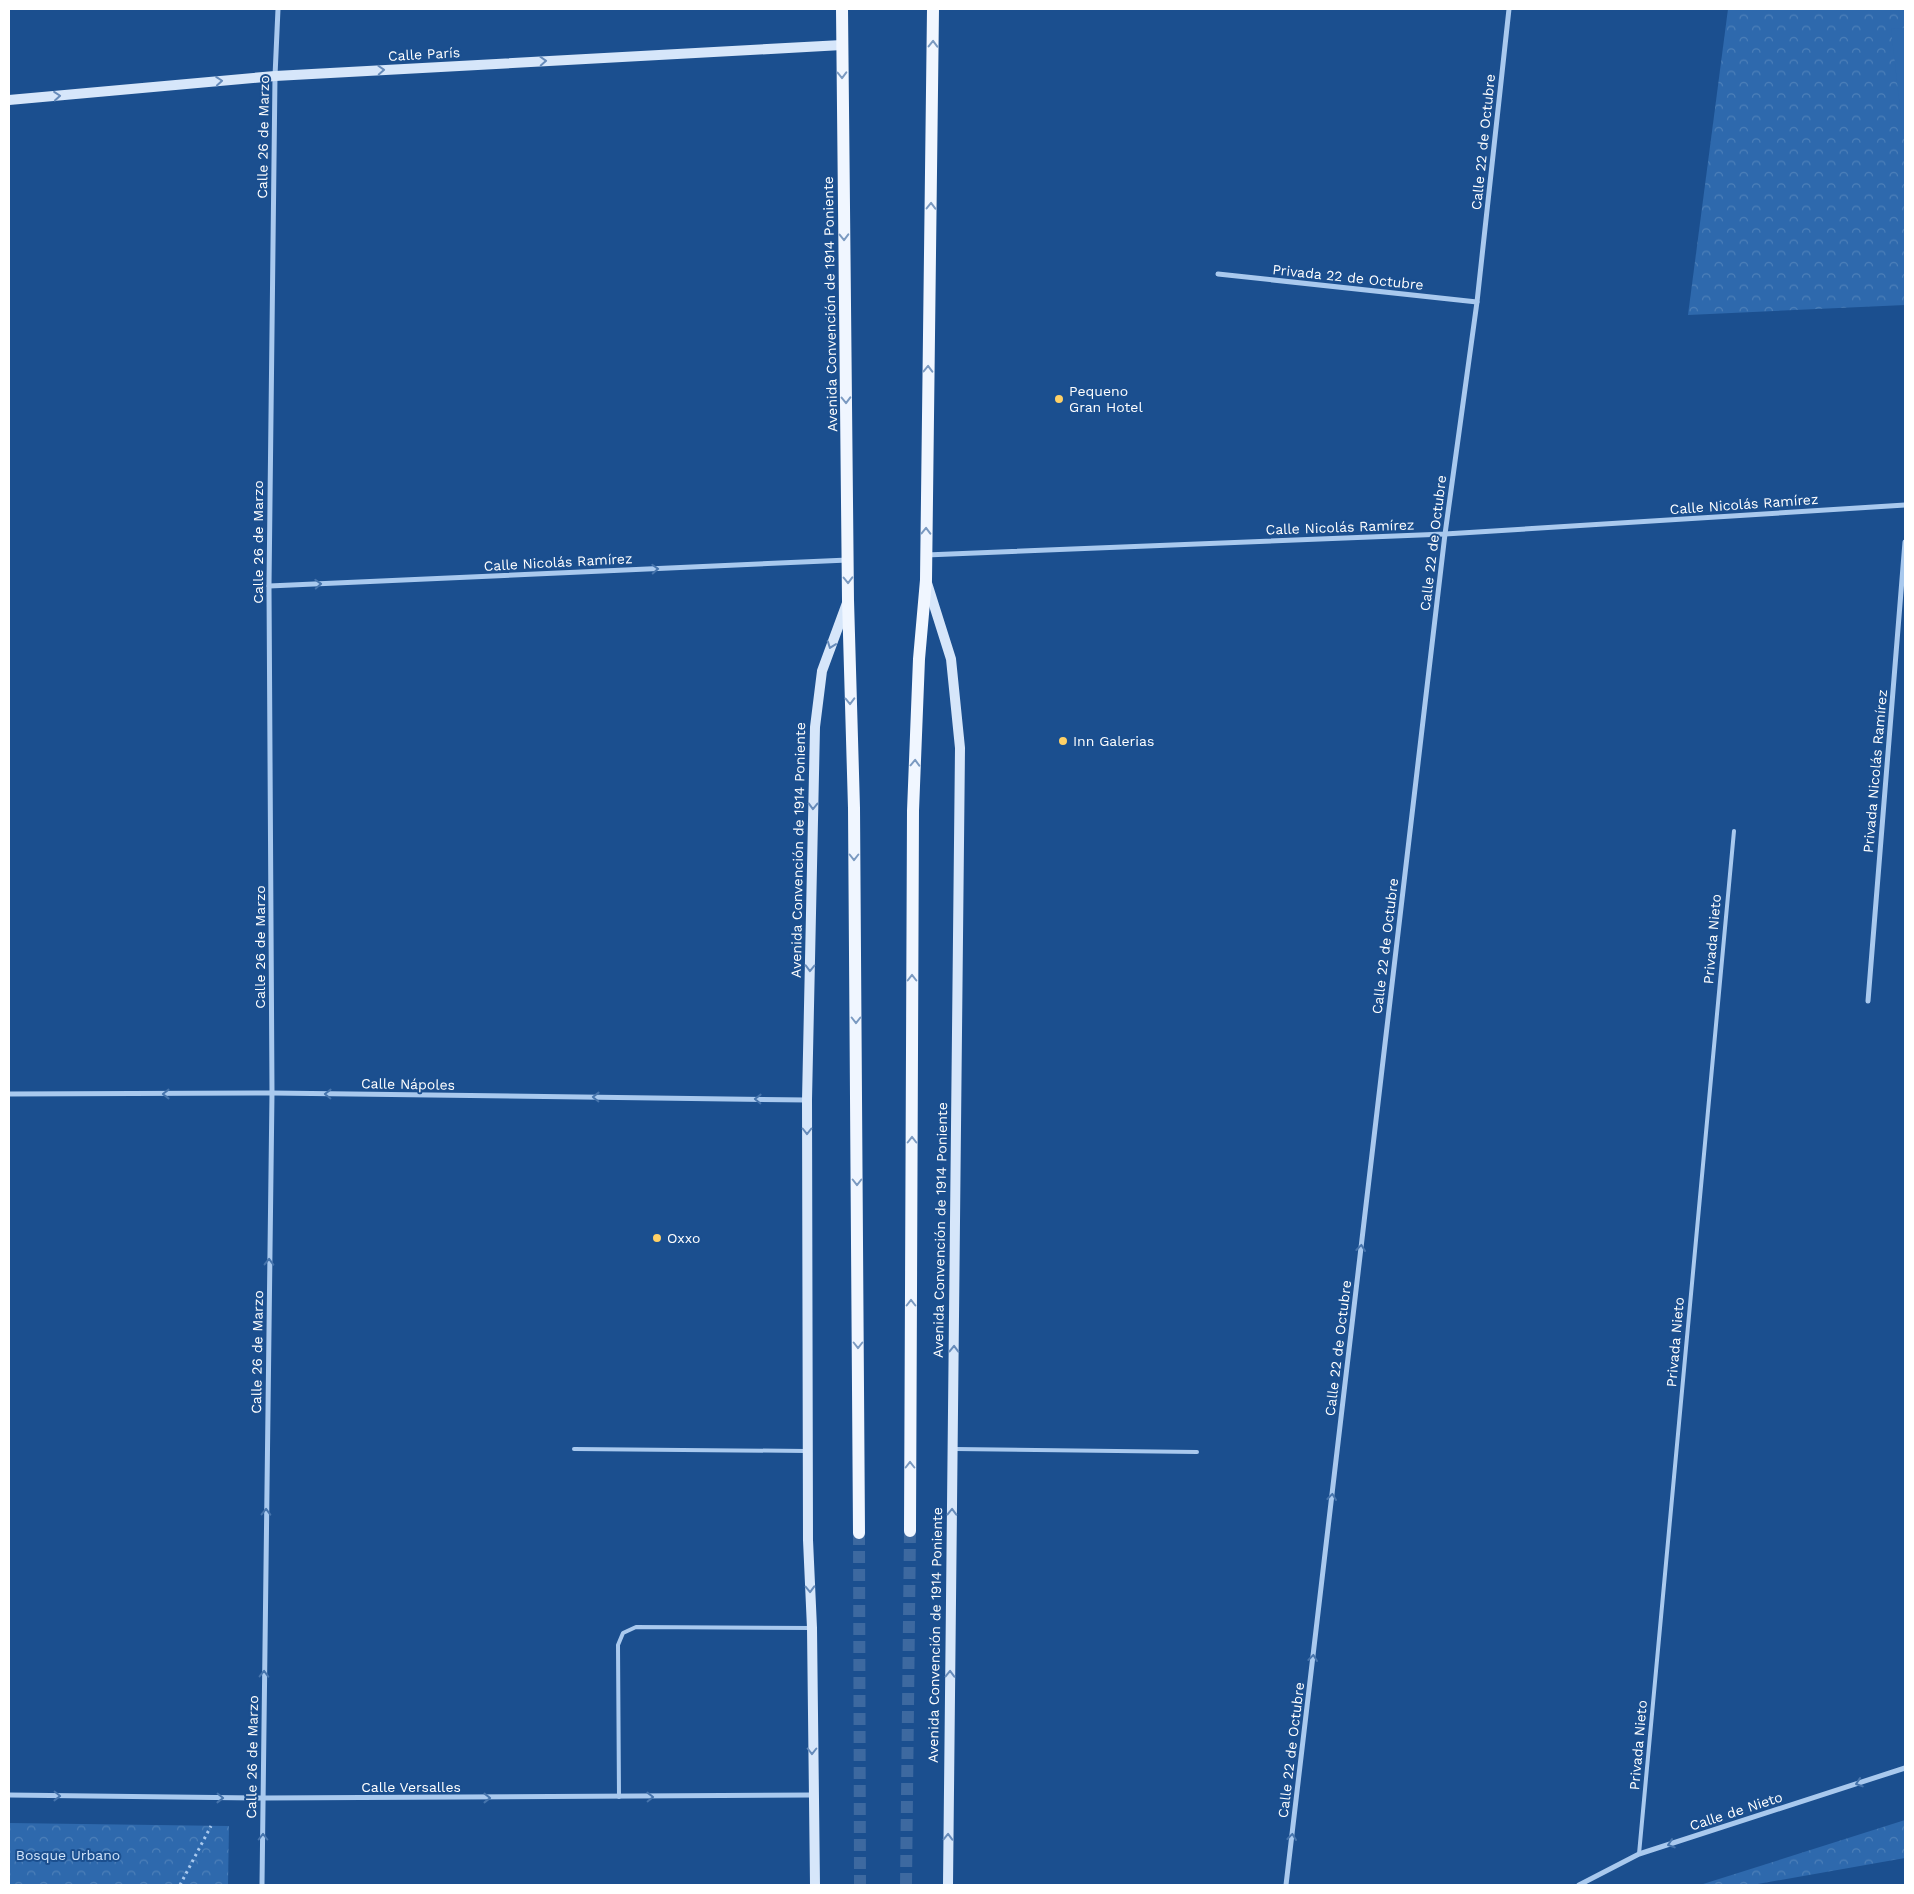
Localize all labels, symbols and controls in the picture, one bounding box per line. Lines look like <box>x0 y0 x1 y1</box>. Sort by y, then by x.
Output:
one-way arrow <box>928 39 938 47</box>
street label: Calle París <box>388 44 460 64</box>
one-way arrow <box>540 56 548 67</box>
one-way arrow <box>378 65 385 75</box>
one-way arrow <box>837 72 847 79</box>
street label: Calle 22 de Octubre <box>1468 73 1498 211</box>
street label: Calle 26 de Marzo <box>254 75 272 199</box>
one-way arrow <box>215 76 223 87</box>
one-way arrow <box>54 90 62 101</box>
street label: Avenida Convención de 1914 Poniente <box>820 176 840 432</box>
one-way arrow <box>926 202 936 210</box>
one-way arrow <box>839 234 849 242</box>
street label: Privada 22 de Octubre <box>1272 261 1424 293</box>
one-way arrow <box>923 364 933 372</box>
place label: Pequeno Gran Hotel <box>1069 383 1143 415</box>
marker: Pequeno Gran Hotel <box>1053 393 1065 405</box>
one-way arrow <box>841 396 851 404</box>
street label: Calle 22 de Octubre <box>1417 474 1449 612</box>
street label: Calle 26 de Marzo <box>250 480 266 604</box>
street label: Calle Nicolás Ramírez <box>1669 491 1819 517</box>
street label: Calle Nicolás Ramírez <box>1265 516 1415 538</box>
one-way arrow <box>921 527 931 534</box>
street label: Calle Nicolás Ramírez <box>483 550 633 574</box>
one-way arrow <box>652 564 659 574</box>
one-way arrow <box>843 576 853 584</box>
one-way arrow <box>314 578 322 589</box>
one-way arrow <box>827 640 837 649</box>
street label: Privada Nicolás Ramírez <box>1860 689 1890 853</box>
one-way arrow <box>845 698 855 705</box>
street label: Avenida Convención de 1914 Poniente <box>788 722 808 978</box>
place label: Inn Galerias <box>1073 733 1154 749</box>
marker: Inn Galerias <box>1057 735 1069 747</box>
one-way arrow <box>909 758 920 766</box>
one-way arrow <box>808 802 818 810</box>
one-way arrow <box>849 854 859 861</box>
street label: Calle 22 de Octubre <box>1369 877 1401 1015</box>
street label: Calle 26 de Marzo <box>252 885 268 1009</box>
street label: Privada Nieto <box>1700 893 1724 985</box>
one-way arrow <box>805 964 815 972</box>
one-way arrow <box>907 973 917 981</box>
one-way arrow <box>850 1016 861 1024</box>
street label: Calle Nápoles <box>361 1075 455 1093</box>
one-way arrow <box>162 1089 170 1099</box>
one-way arrow <box>324 1089 332 1099</box>
one-way arrow <box>592 1092 600 1102</box>
one-way arrow <box>754 1094 762 1104</box>
street label: Avenida Convención de 1914 Poniente <box>930 1102 950 1358</box>
one-way arrow <box>802 1127 812 1135</box>
one-way arrow <box>907 1136 917 1144</box>
one-way arrow <box>852 1178 862 1186</box>
place label: Oxxo <box>667 1230 700 1246</box>
marker: Oxxo <box>651 1232 663 1244</box>
one-way arrow <box>1355 1244 1366 1252</box>
one-way arrow <box>264 1257 275 1265</box>
street label: Calle 22 de Octubre <box>1322 1279 1354 1417</box>
street label: Calle 26 de Marzo <box>248 1290 266 1414</box>
street label: Privada Nieto <box>1663 1296 1687 1388</box>
one-way arrow <box>906 1298 916 1306</box>
one-way arrow <box>853 1341 863 1349</box>
one-way arrow <box>949 1345 959 1352</box>
one-way arrow <box>905 1461 915 1468</box>
one-way arrow <box>1326 1492 1337 1500</box>
one-way arrow <box>261 1507 271 1515</box>
street label: Avenida Convención de 1914 Poniente <box>925 1507 945 1763</box>
one-way arrow <box>947 1507 957 1515</box>
one-way arrow <box>805 1585 815 1593</box>
one-way arrow <box>1307 1654 1318 1662</box>
one-way arrow <box>259 1670 269 1678</box>
one-way arrow <box>945 1670 955 1678</box>
street label: Calle 22 de Octubre <box>1275 1681 1307 1819</box>
street label: Calle 26 de Marzo <box>243 1695 261 1819</box>
street label: Privada Nieto <box>1626 1699 1650 1791</box>
one-way arrow <box>807 1748 817 1755</box>
one-way arrow <box>1855 1777 1864 1787</box>
street label: Calle Versalles <box>361 1779 461 1795</box>
street label: Calle de Nieto <box>1688 1788 1784 1834</box>
one-way arrow <box>54 1790 62 1801</box>
one-way arrow <box>646 1792 654 1802</box>
one-way arrow <box>216 1793 224 1803</box>
one-way arrow <box>484 1793 492 1803</box>
one-way arrow <box>258 1832 268 1840</box>
one-way arrow <box>943 1832 953 1840</box>
one-way arrow <box>1286 1833 1297 1841</box>
one-way arrow <box>1667 1838 1676 1848</box>
park label: Bosque Urbano <box>16 1847 120 1863</box>

